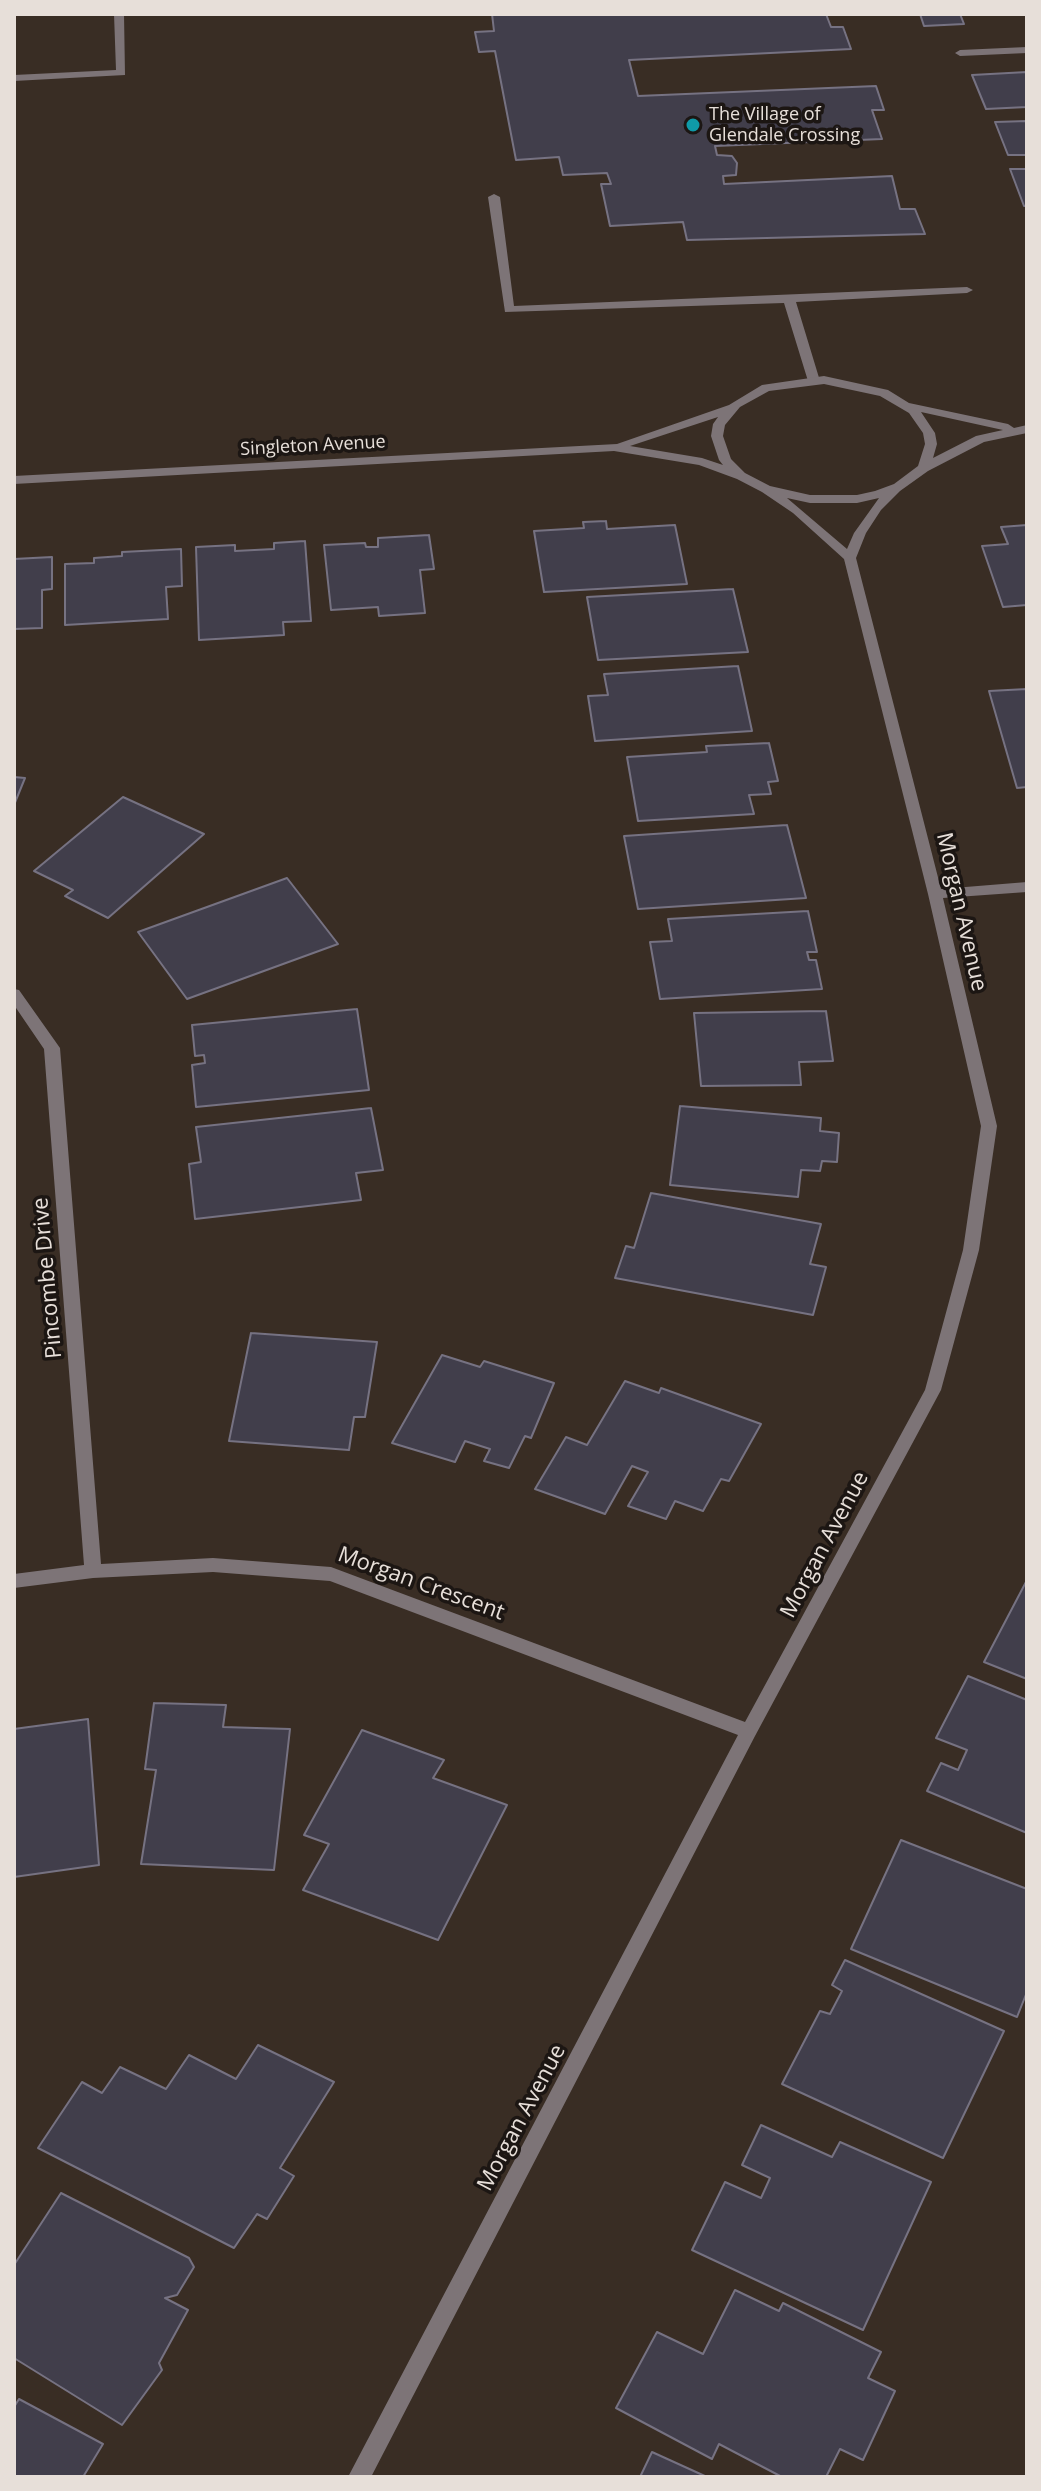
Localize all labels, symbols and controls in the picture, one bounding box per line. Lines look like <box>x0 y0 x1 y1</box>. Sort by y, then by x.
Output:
place label: The Village of Glendale Crossing <box>709 104 860 146</box>
marker: The Village of Glendale Crossing <box>684 116 702 134</box>
street label: Singleton Avenue <box>240 431 386 461</box>
street label: Morgan Avenue <box>930 830 992 994</box>
street label: Pincombe Drive <box>28 1196 68 1360</box>
street label: Morgan Avenue <box>775 1467 875 1623</box>
street label: Morgan Crescent <box>334 1542 508 1626</box>
street label: Morgan Avenue <box>472 2040 572 2196</box>

